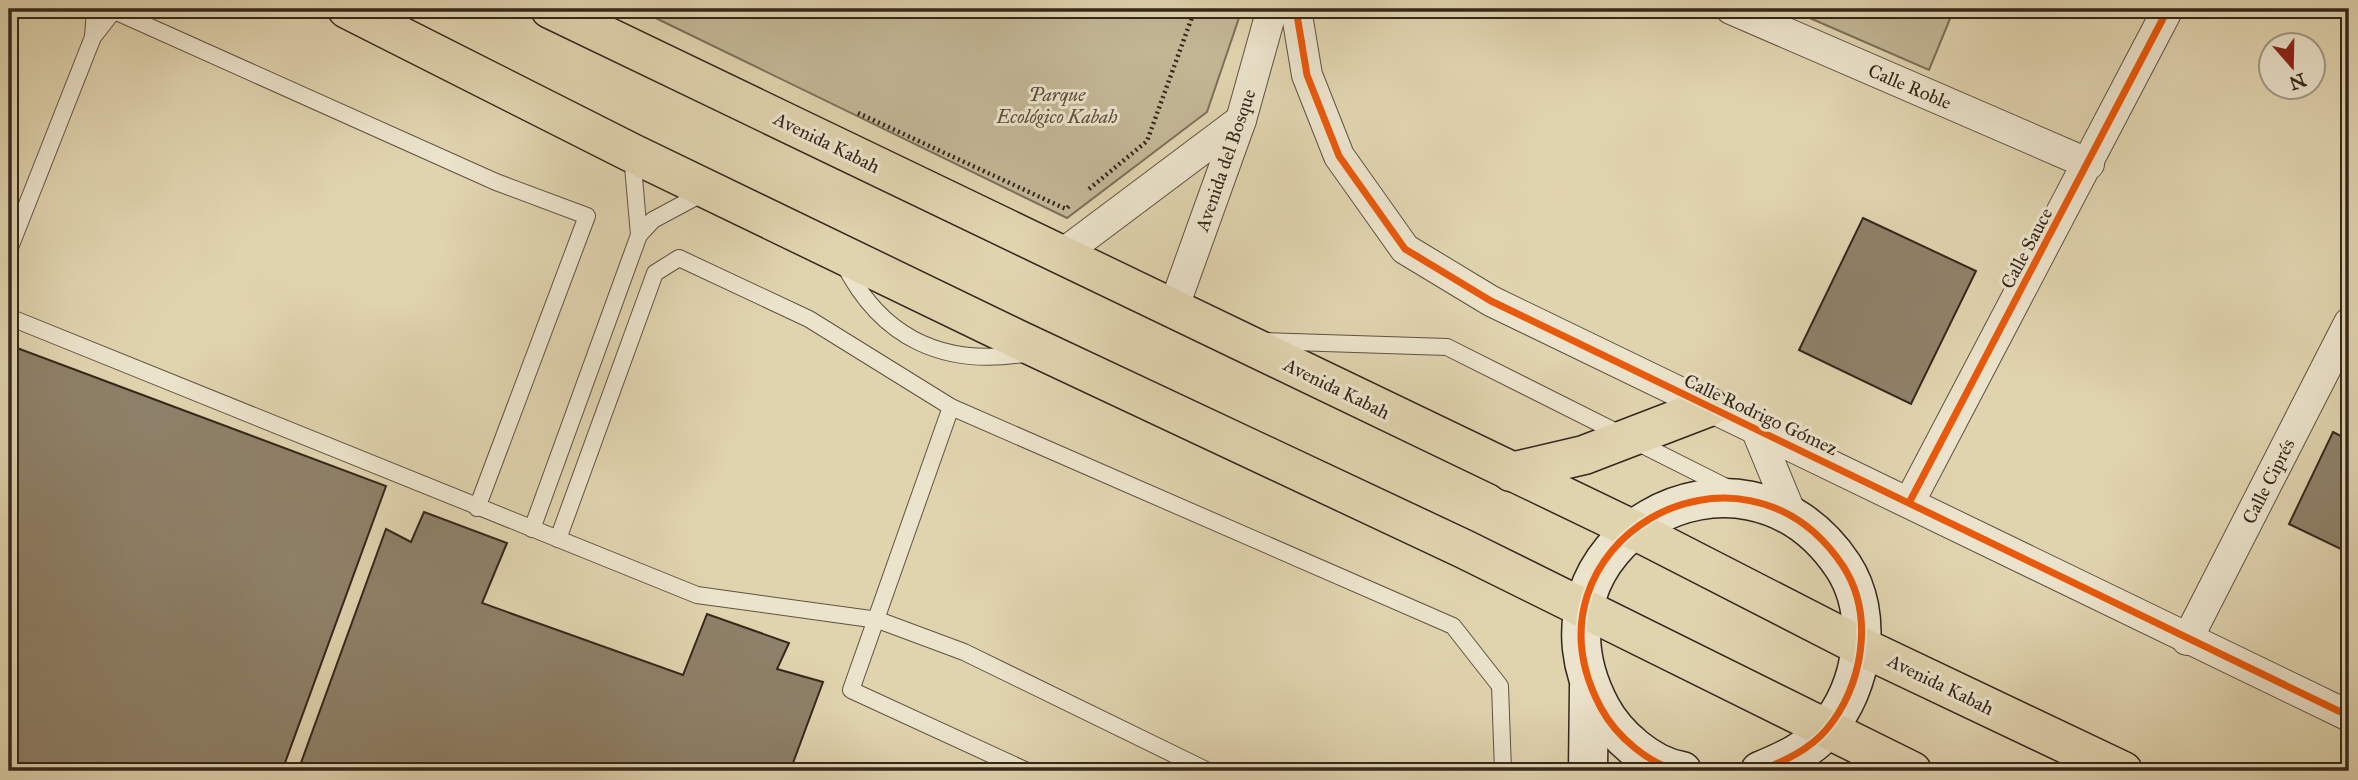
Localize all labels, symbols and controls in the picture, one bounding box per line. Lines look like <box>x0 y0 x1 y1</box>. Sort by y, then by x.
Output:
north arrow <box>2256 32 2326 102</box>
street label: Calle Roble <box>1865 59 1955 114</box>
text: N <box>2286 68 2309 95</box>
park label: Parque Ecológico Kabah <box>996 83 1117 128</box>
street label: Avenida del Bosque <box>1190 86 1262 236</box>
street label: Avenida Kabah <box>769 106 884 178</box>
street label: Calle Sauce <box>1996 204 2057 293</box>
street label: Avenida Kabah <box>1279 352 1394 424</box>
street label: Calle Rodrigo Gómez <box>1680 369 1841 461</box>
street label: Calle Ciprés <box>2237 435 2300 528</box>
street label: Avenida Kabah <box>1883 648 1998 720</box>

